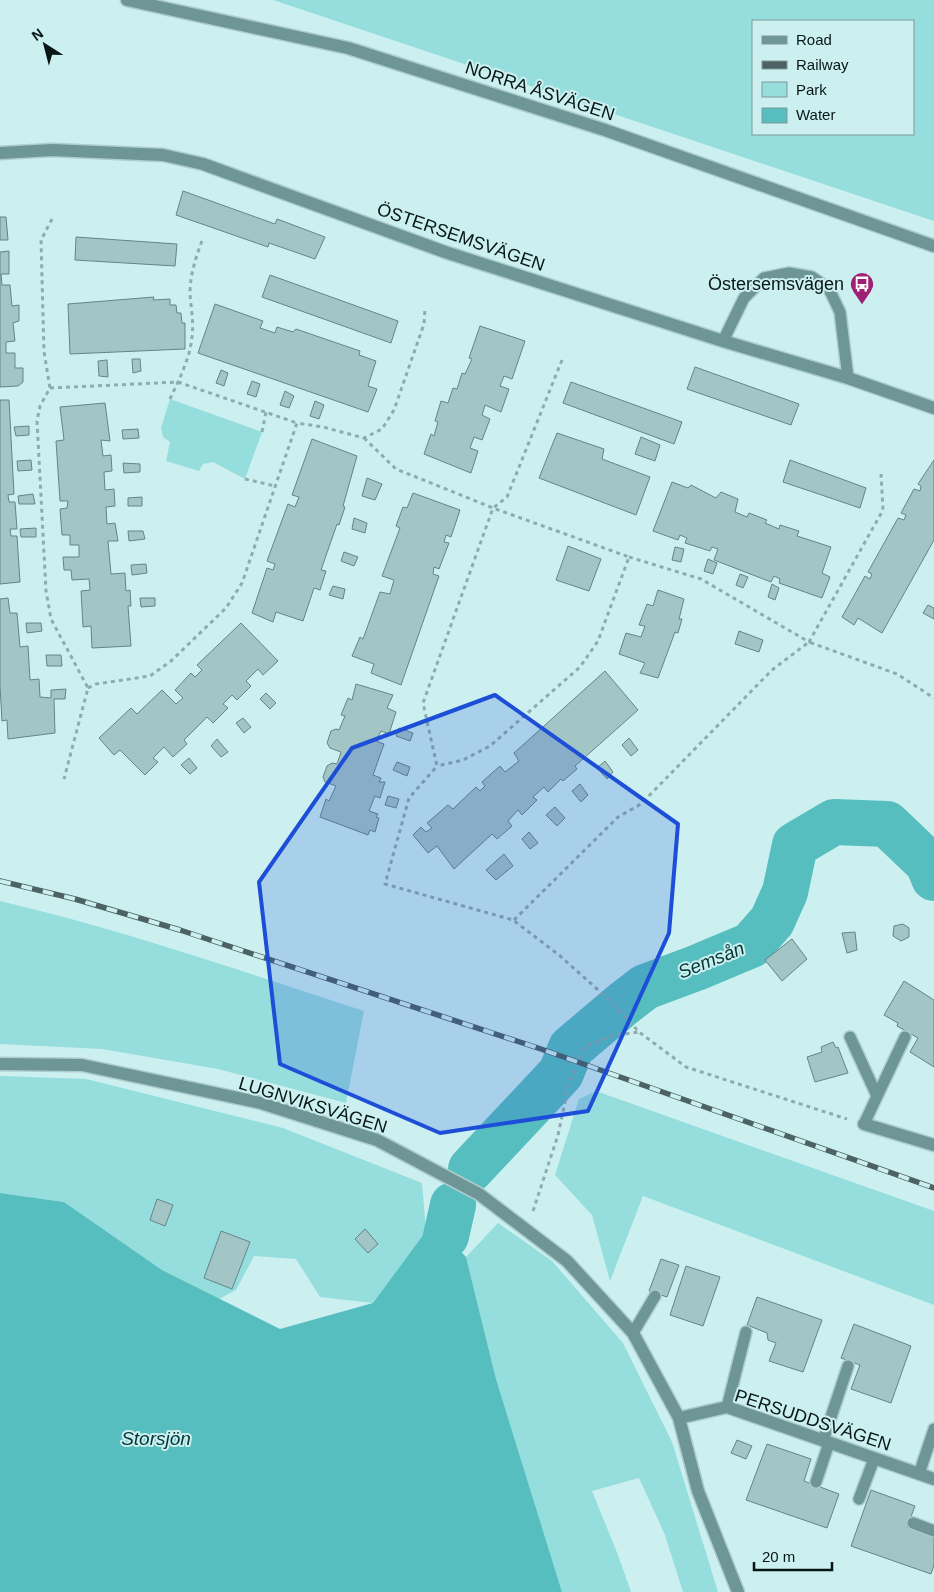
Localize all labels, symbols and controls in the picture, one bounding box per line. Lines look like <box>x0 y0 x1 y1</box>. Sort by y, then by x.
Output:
north arrow <box>20 20 70 70</box>
legend <box>752 20 914 135</box>
text: N <box>29 25 46 44</box>
text: Road <box>796 31 832 48</box>
text: Railway <box>796 56 849 73</box>
street label: NORRA ÅSVÄGEN <box>463 57 617 125</box>
text: Park <box>796 81 827 98</box>
text: Water <box>796 106 835 123</box>
street label: ÖSTERSEMSVÄGEN <box>375 199 547 275</box>
bus stop icon: Östersemsvägen <box>849 271 875 305</box>
place label: Östersemsvägen <box>708 274 844 294</box>
water label: Semsån <box>675 937 747 983</box>
street label: LUGNVIKSVÄGEN <box>236 1073 390 1137</box>
street label: PERSUDDSVÄGEN <box>732 1385 894 1455</box>
water label: Storsjön <box>121 1428 191 1449</box>
scale bar <box>754 1540 832 1572</box>
text: 20 m <box>762 1548 795 1565</box>

